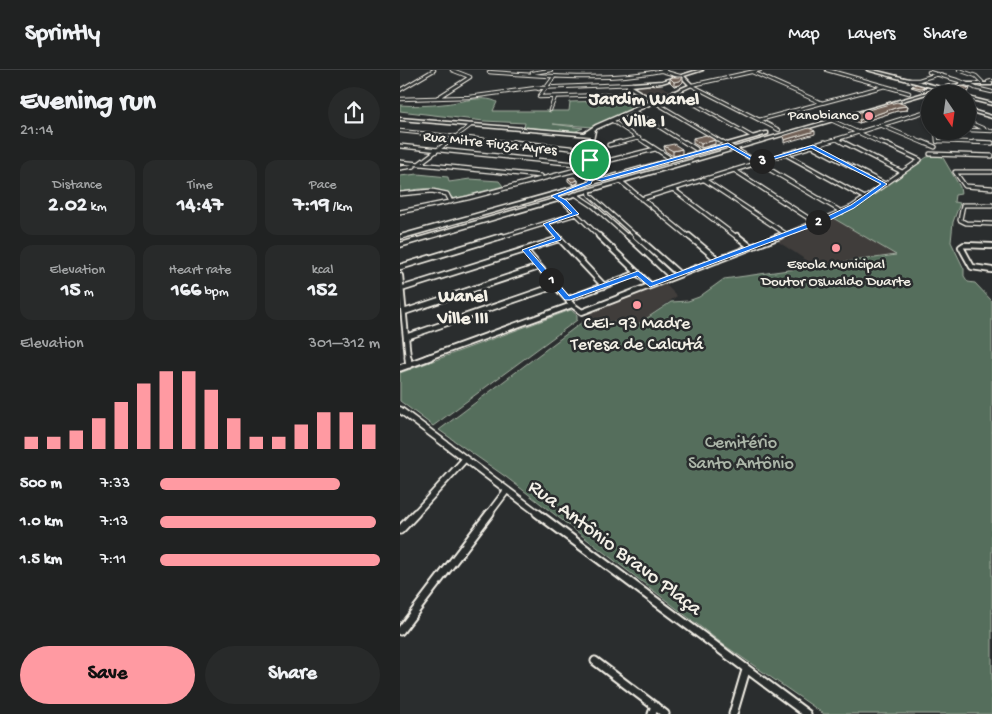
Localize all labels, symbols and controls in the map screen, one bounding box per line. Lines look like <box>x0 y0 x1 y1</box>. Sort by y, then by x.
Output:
text: Sprintly <box>25 20 100 49</box>
text: Map <box>788 24 820 45</box>
text: Layers <box>848 24 895 45</box>
text: Share <box>923 24 967 45</box>
north arrow <box>921 85 976 140</box>
map controls <box>921 85 976 140</box>
text: Evening run <box>20 86 156 119</box>
button: share <box>328 87 380 139</box>
district label: Jardim Wanel Ville I <box>588 89 699 134</box>
place label: Panobianco <box>787 107 859 125</box>
marker: Panobianco <box>863 110 875 122</box>
text: 21:14 <box>20 122 53 141</box>
street label: Rua Mitre Fiuza Ayres <box>422 128 558 160</box>
pin <box>569 139 611 181</box>
icon: arrive <box>576 146 604 174</box>
pin: 3 <box>750 148 774 174</box>
text: 3 <box>759 153 766 170</box>
text: Distance <box>53 177 102 194</box>
text: Time <box>187 177 213 194</box>
text: Pace <box>309 177 336 194</box>
text: 2.02 <box>48 194 87 219</box>
text: 14:47 <box>177 194 223 219</box>
text: 7:19 <box>293 194 329 219</box>
text: km <box>87 199 107 216</box>
text: /km <box>329 199 352 216</box>
pin: 2 <box>806 210 830 234</box>
text: 2 <box>815 214 822 231</box>
marker: Escola Municipal Doutor Oswaldo Duarte <box>830 242 842 254</box>
place label: Escola Municipal Doutor Oswaldo Duarte <box>760 256 911 291</box>
text: Elevation <box>50 262 105 279</box>
text: Heart rate <box>169 262 231 279</box>
text: kcal <box>312 262 334 279</box>
pin: 1 <box>538 268 564 292</box>
text: 1 <box>549 272 554 289</box>
text: 15 <box>61 279 80 304</box>
text: 166 <box>171 279 201 304</box>
text: 152 <box>308 279 338 304</box>
text: m <box>80 284 94 301</box>
text: bpm <box>201 284 229 301</box>
district label: Wanel Ville III <box>436 286 489 331</box>
marker: CEI- 93 Madre Teresa de Calcutá <box>631 299 643 311</box>
place label: CEI- 93 Madre Teresa de Calcutá <box>570 314 704 356</box>
text: Elevation <box>20 335 84 354</box>
text: 301–312 m <box>309 335 380 354</box>
park label: Cemitério Santo Antônio <box>688 433 794 475</box>
text: 500 m <box>20 475 62 494</box>
text: 7:33 <box>100 475 130 494</box>
street label: Rua Antônio Bravo Plaça <box>522 475 707 623</box>
text: 1.0 km <box>20 513 63 532</box>
text: 7:13 <box>100 513 128 532</box>
text: 1.5 km <box>20 551 62 570</box>
text: 7:11 <box>100 551 126 570</box>
button: Save <box>20 646 195 704</box>
button: Share <box>205 646 380 704</box>

